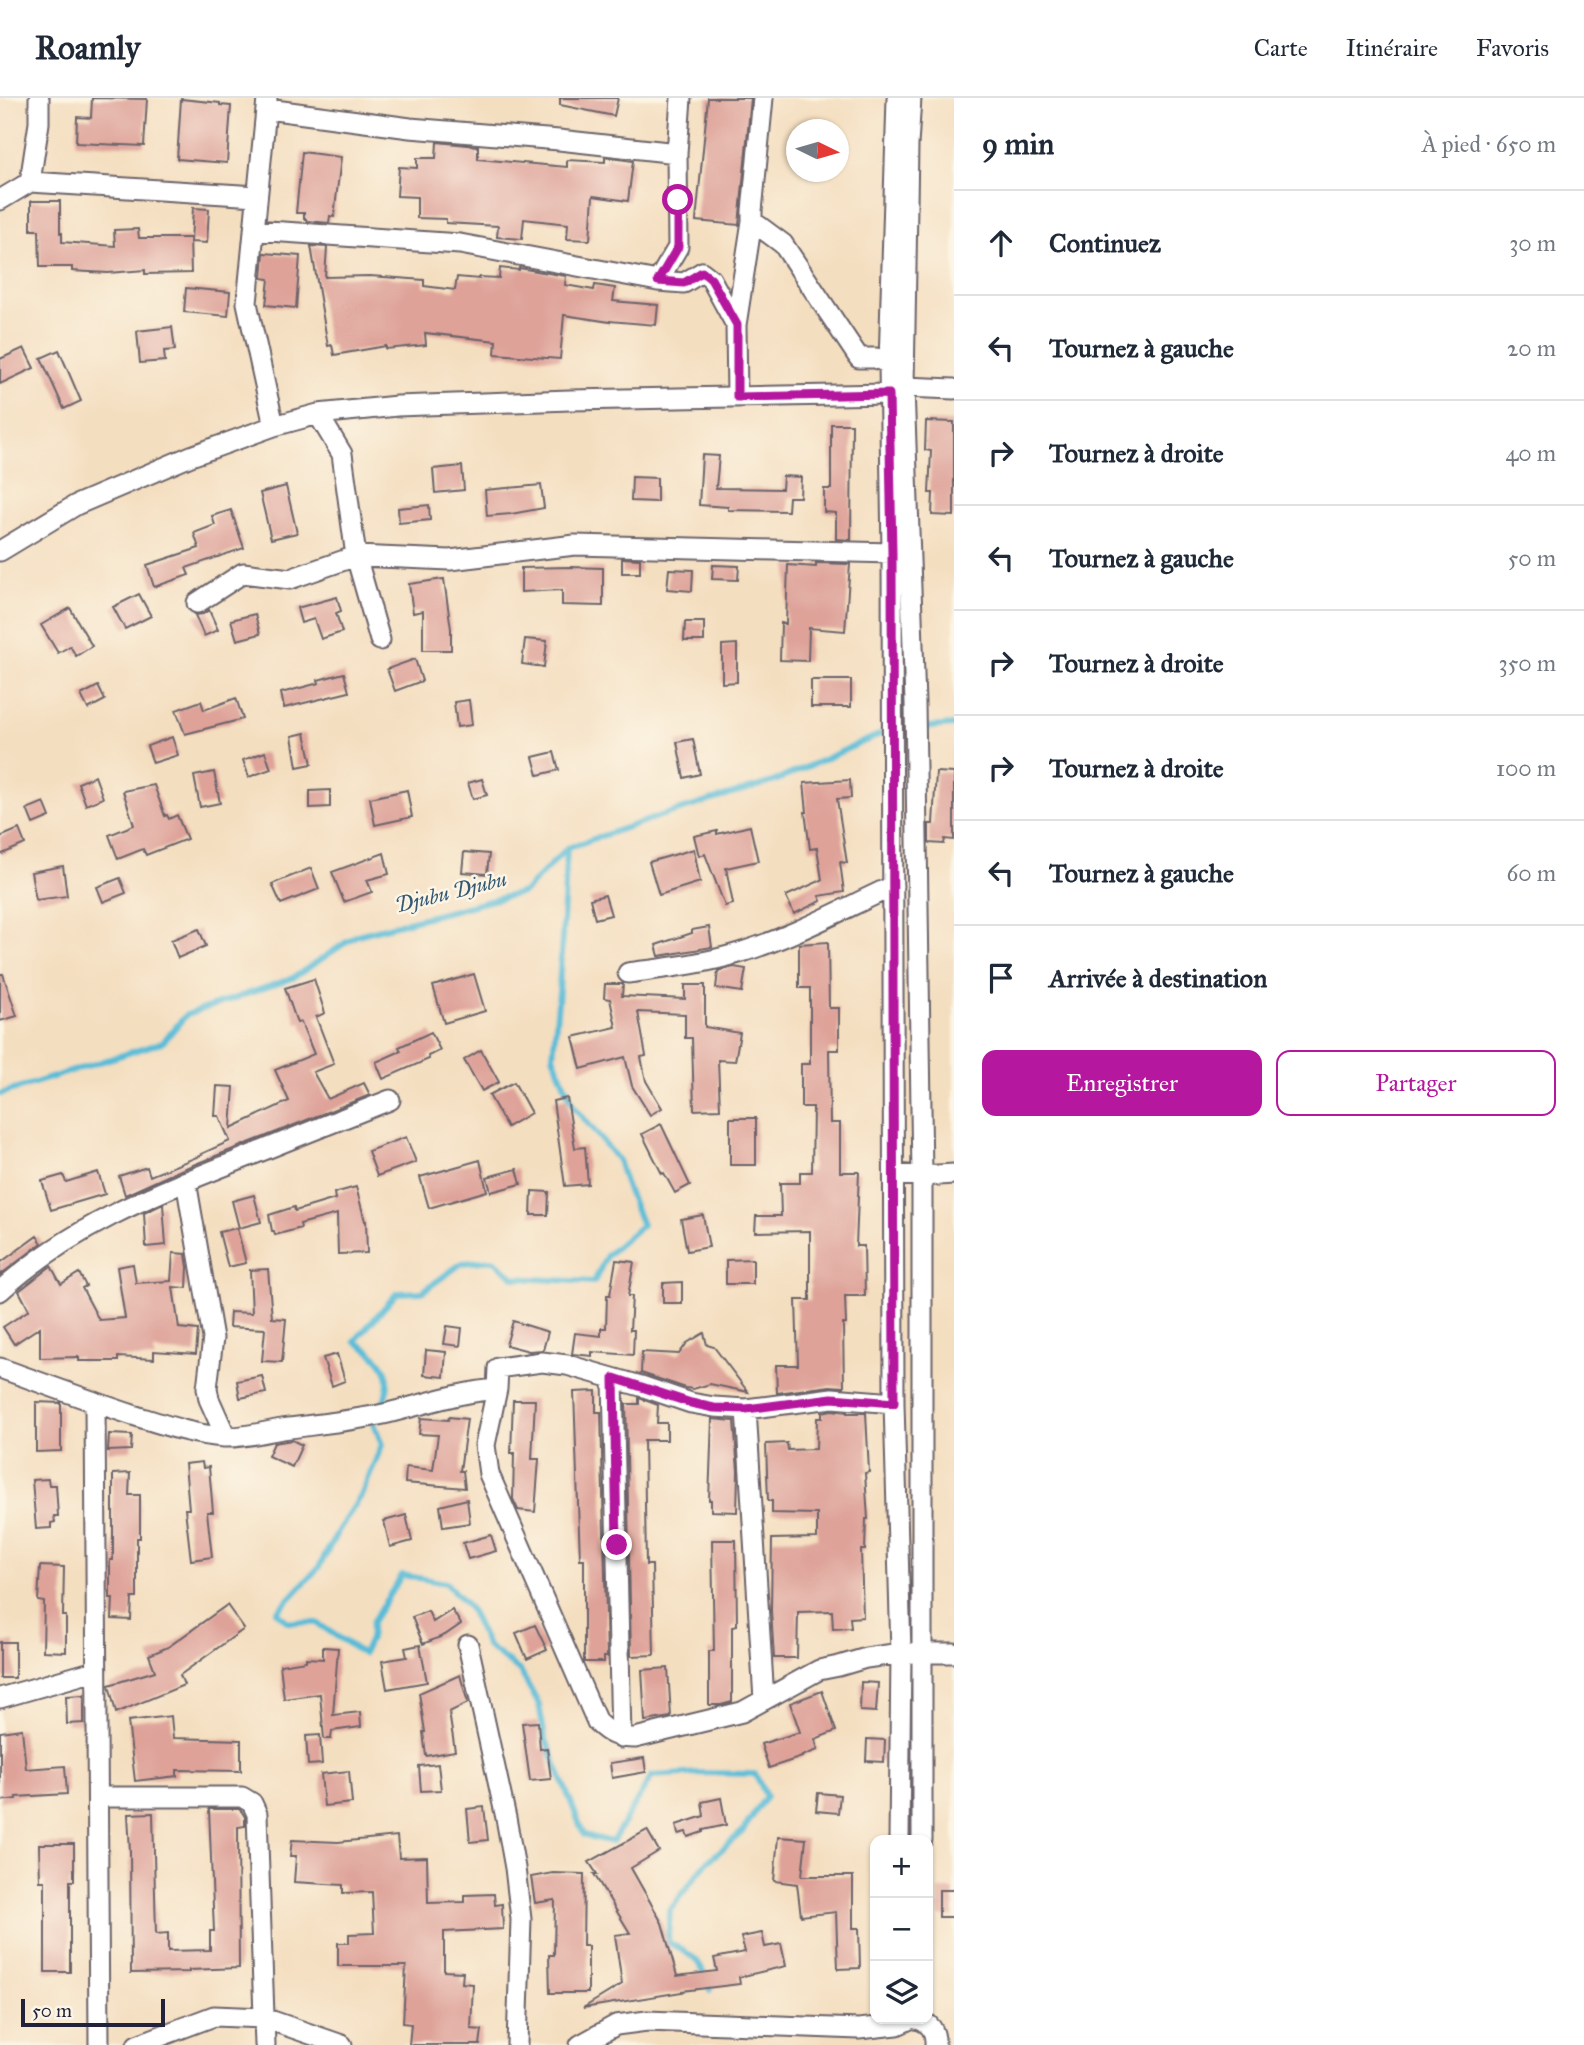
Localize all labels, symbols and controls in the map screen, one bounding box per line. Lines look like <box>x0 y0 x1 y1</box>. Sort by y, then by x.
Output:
text: Roamly <box>35 28 140 68</box>
text: Carte <box>1254 33 1308 63</box>
text: Itinéraire <box>1346 33 1438 63</box>
text: Favoris <box>1476 33 1549 63</box>
north arrow <box>786 119 849 182</box>
text: 9 min <box>982 126 1054 162</box>
text: À pied · 650 m <box>1422 130 1556 158</box>
route start <box>662 184 693 215</box>
icon: ahead <box>982 224 1020 262</box>
text: Continuez <box>1049 227 1161 259</box>
text: 30 m <box>1509 229 1556 257</box>
icon: left <box>982 329 1020 367</box>
text: Tournez à gauche <box>1049 332 1234 364</box>
text: 20 m <box>1507 334 1556 362</box>
icon: right <box>982 434 1020 472</box>
text: Tournez à droite <box>1049 437 1224 469</box>
text: 40 m <box>1506 439 1556 467</box>
icon: left <box>982 539 1020 577</box>
text: Tournez à gauche <box>1049 542 1234 574</box>
text: 50 m <box>1508 544 1556 572</box>
icon: right <box>982 644 1020 682</box>
text: Tournez à droite <box>1049 647 1224 679</box>
text: 350 m <box>1498 649 1556 677</box>
icon: right <box>982 749 1020 787</box>
text: Tournez à droite <box>1049 752 1224 784</box>
text: 100 m <box>1496 754 1556 782</box>
icon: left <box>982 854 1020 892</box>
text: Tournez à gauche <box>1049 857 1234 889</box>
text: 60 m <box>1507 859 1556 887</box>
water label: Djubu Djubu <box>392 866 510 918</box>
icon: arrive <box>982 959 1020 997</box>
text: Arrivée à destination <box>1049 962 1267 994</box>
button: Enregistrer <box>982 1050 1262 1116</box>
button: Partager <box>1276 1050 1556 1116</box>
route end <box>601 1529 632 1560</box>
map controls <box>870 1835 933 2024</box>
button: + <box>870 1835 933 1898</box>
button: − <box>870 1898 933 1961</box>
button: layers <box>870 1961 933 2024</box>
scale bar <box>21 1996 164 2028</box>
text: 50 m <box>32 1999 72 2022</box>

